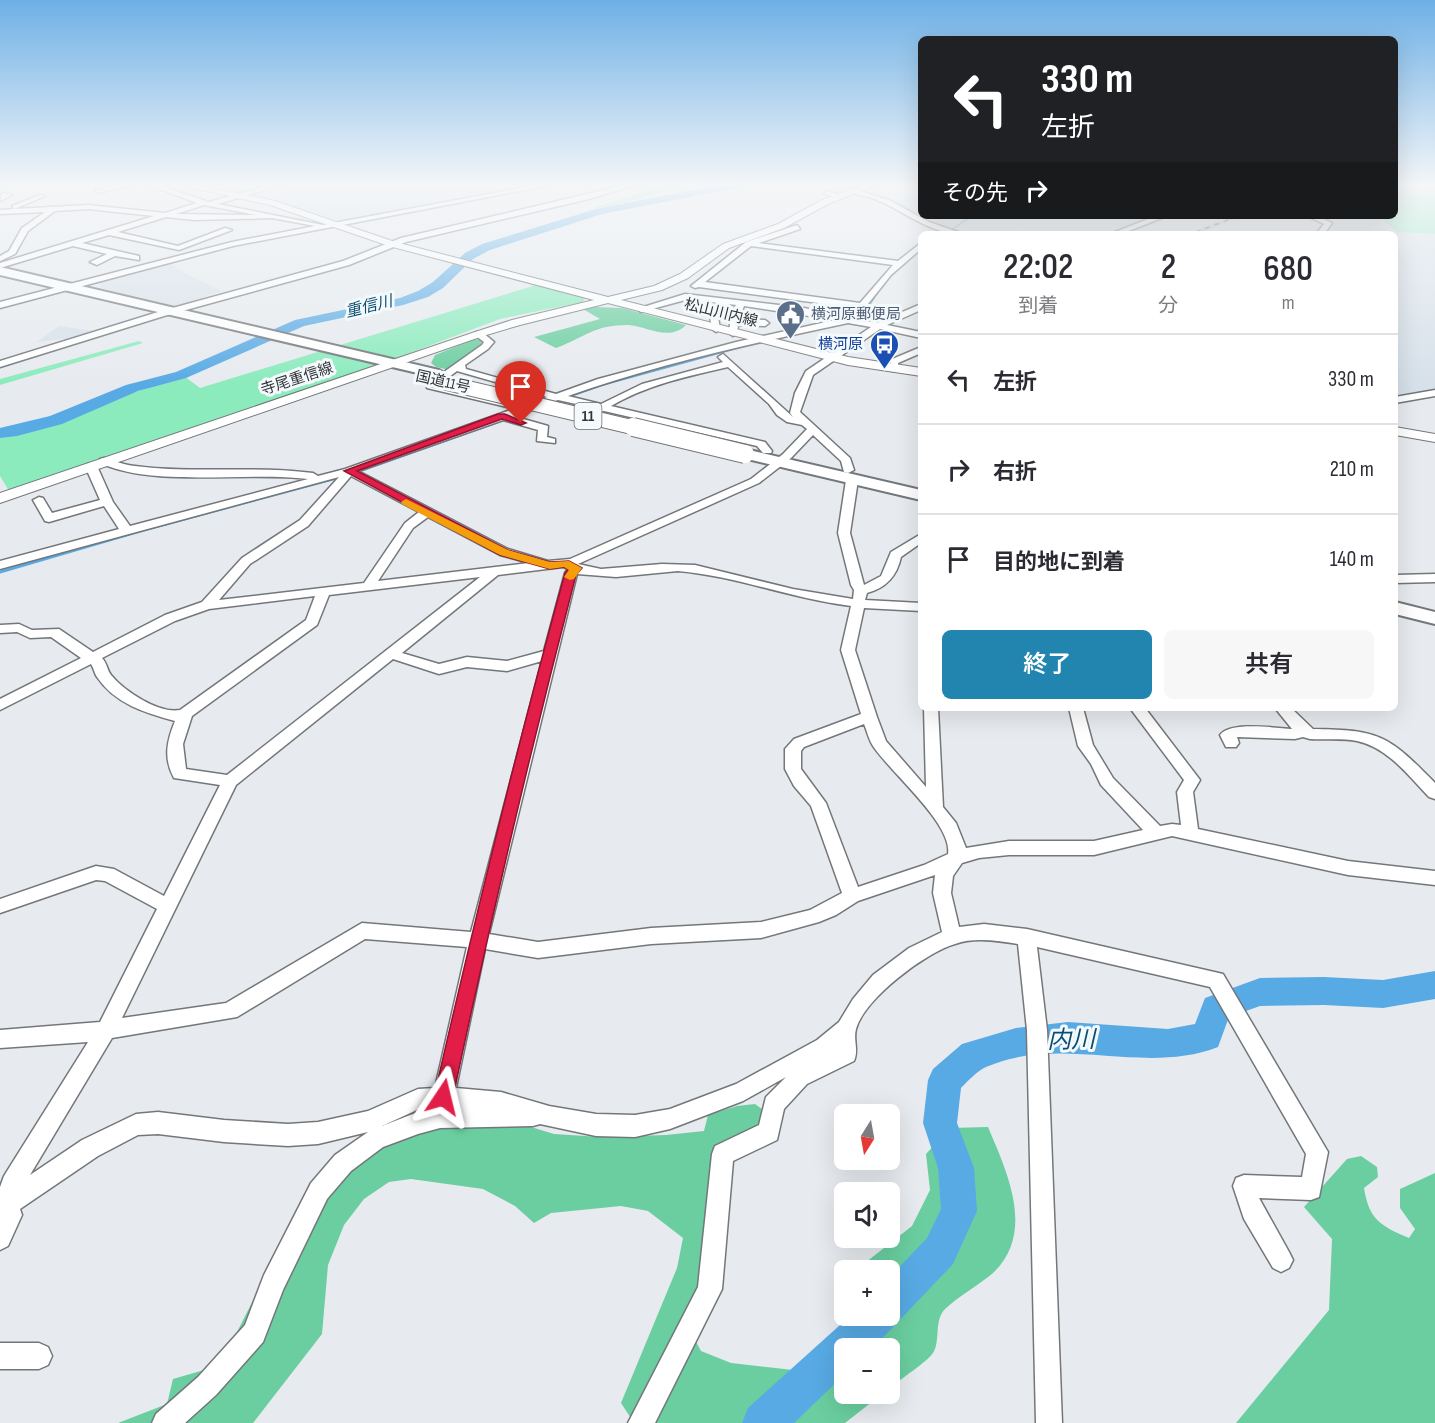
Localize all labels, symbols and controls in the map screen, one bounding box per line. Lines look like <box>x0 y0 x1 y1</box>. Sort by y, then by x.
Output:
text: 330 m <box>1041 54 1133 105</box>
icon: left <box>942 60 1020 138</box>
text: 左折 <box>1041 112 1095 144</box>
icon: right <box>1020 174 1053 207</box>
text: その先 <box>942 180 1008 207</box>
text: 22:02 <box>1003 246 1073 289</box>
text: 2 <box>1161 246 1176 289</box>
text: 680 <box>1263 248 1313 291</box>
water label: 重信川 <box>343 291 397 322</box>
text: m <box>1282 291 1295 315</box>
text: 到着 <box>1018 294 1058 318</box>
text: 分 <box>1158 294 1178 318</box>
street label: 松山川内線 <box>682 295 760 331</box>
public building icon: 横河原郵便局 <box>774 298 806 340</box>
place label: 横河原郵便局 <box>811 305 901 324</box>
bus stop icon: 横河原 <box>868 328 900 370</box>
place label: 横河原 <box>818 335 863 354</box>
street label: 寺尾重信線 <box>258 358 336 400</box>
pin <box>495 361 546 423</box>
icon: left <box>942 363 975 396</box>
street label: 国道11号 <box>414 366 472 398</box>
text: 330 m <box>1328 366 1374 393</box>
text: 左折 <box>993 369 1037 396</box>
icon: arrive <box>504 370 537 403</box>
road number: 11 <box>574 403 602 429</box>
icon: right <box>942 453 975 486</box>
text: 210 m <box>1330 456 1374 483</box>
text: 右折 <box>993 459 1037 486</box>
icon: arrive <box>942 543 975 576</box>
text: 140 m <box>1330 546 1374 573</box>
text: 目的地に到着 <box>993 549 1125 576</box>
button: 終了 <box>942 630 1152 699</box>
button: 共有 <box>1164 630 1374 699</box>
water label: 内川 <box>1047 1025 1098 1055</box>
position arrow <box>411 1065 475 1129</box>
north arrow <box>834 1104 900 1170</box>
map controls <box>834 1104 900 1404</box>
button: sound <box>834 1182 900 1248</box>
button: + <box>834 1260 900 1326</box>
button: − <box>834 1338 900 1404</box>

